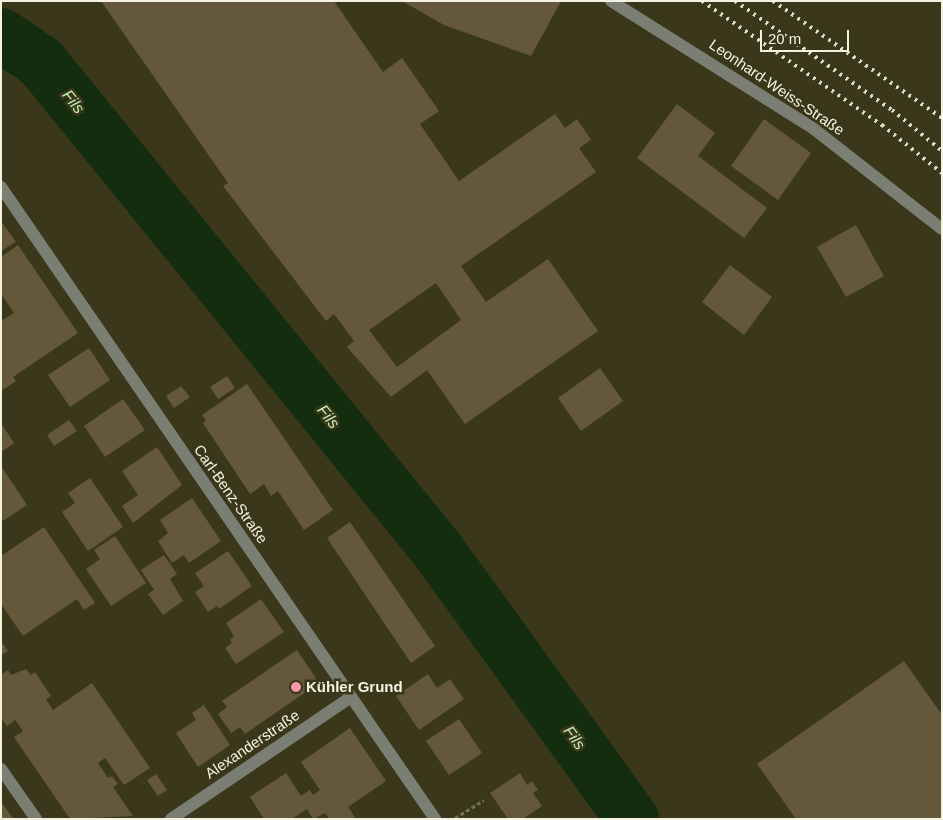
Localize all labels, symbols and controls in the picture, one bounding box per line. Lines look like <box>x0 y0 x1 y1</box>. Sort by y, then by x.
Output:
scale bar <box>763 20 852 52</box>
text: 20 m <box>768 30 801 47</box>
street label: Leonhard-Weiss-Straße <box>706 35 848 139</box>
water label: Fils <box>58 86 88 118</box>
water label: Fils <box>313 401 343 433</box>
street label: Carl-Benz-Straße <box>190 441 272 547</box>
place label: Kühler Grund <box>306 678 403 696</box>
marker: Kühler Grund <box>290 681 302 693</box>
street label: Alexanderstraße <box>201 706 303 782</box>
water label: Fils <box>559 722 589 754</box>

